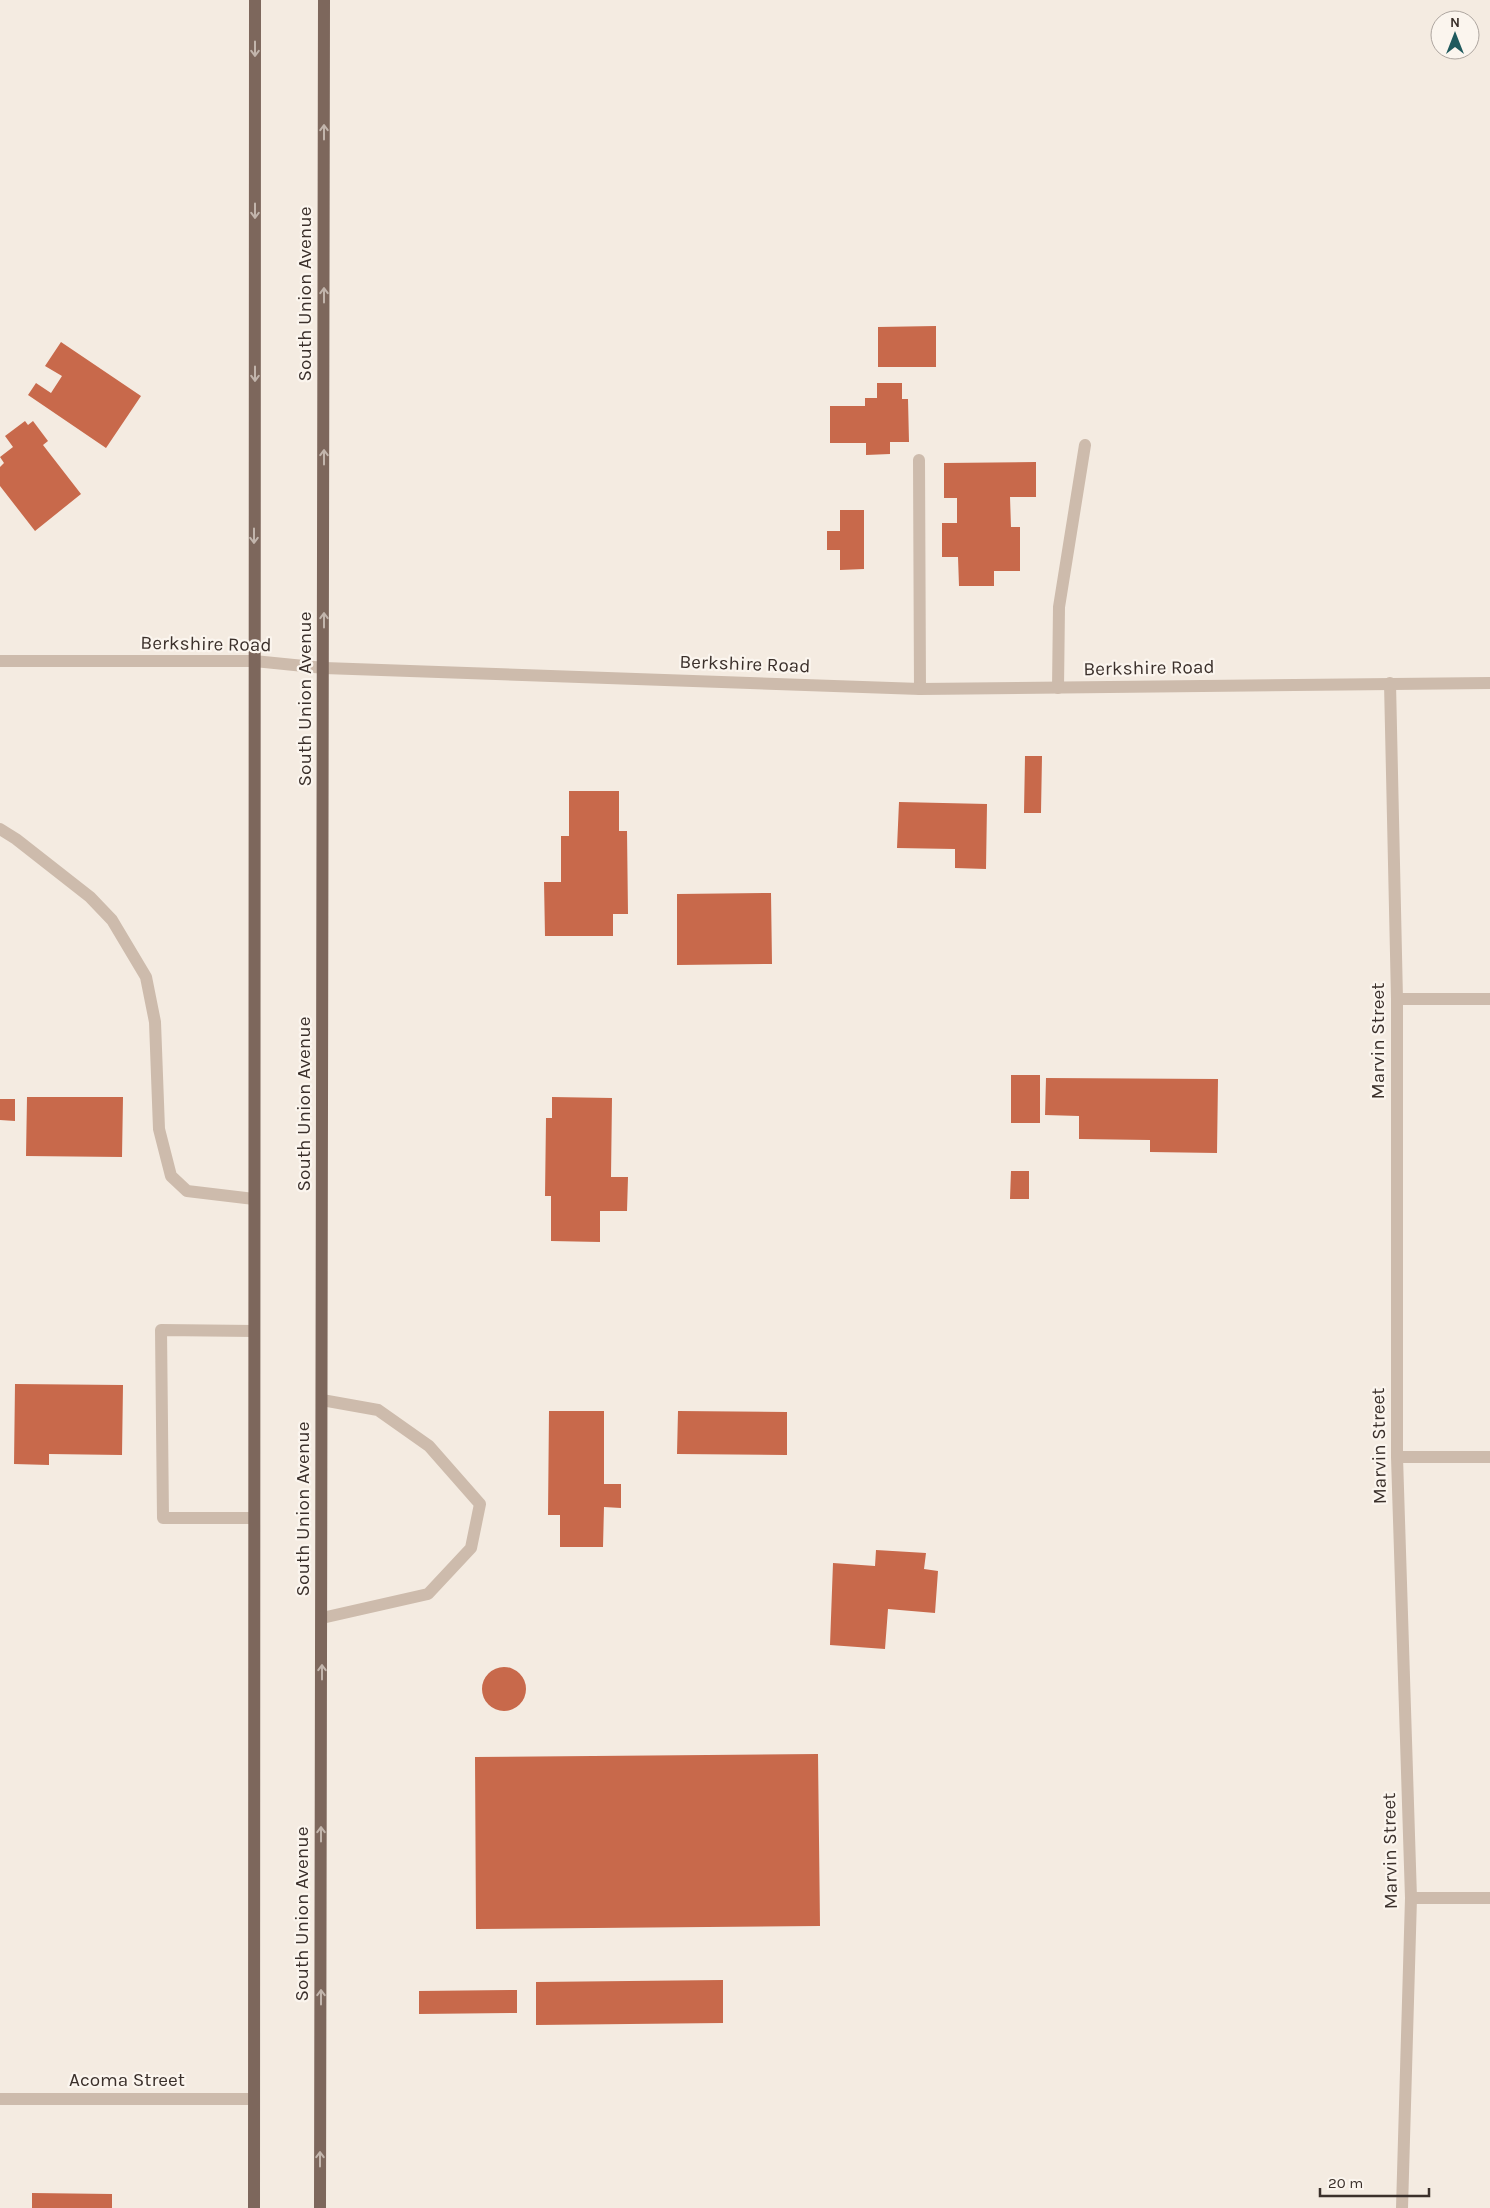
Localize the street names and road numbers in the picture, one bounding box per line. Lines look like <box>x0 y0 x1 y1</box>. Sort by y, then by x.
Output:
street label: South Union Avenue <box>294 207 316 381</box>
street label: South Union Avenue <box>294 612 316 786</box>
street label: Berkshire Road <box>140 632 272 656</box>
street label: Berkshire Road <box>679 651 811 677</box>
street label: Berkshire Road <box>1083 656 1215 680</box>
street label: Marvin Street <box>1367 983 1389 1099</box>
street label: South Union Avenue <box>293 1017 315 1191</box>
street label: Marvin Street <box>1367 1387 1391 1505</box>
street label: South Union Avenue <box>292 1422 314 1596</box>
street label: Marvin Street <box>1378 1792 1402 1910</box>
street label: South Union Avenue <box>291 1827 313 2001</box>
street label: Acoma Street <box>69 2069 185 2091</box>

